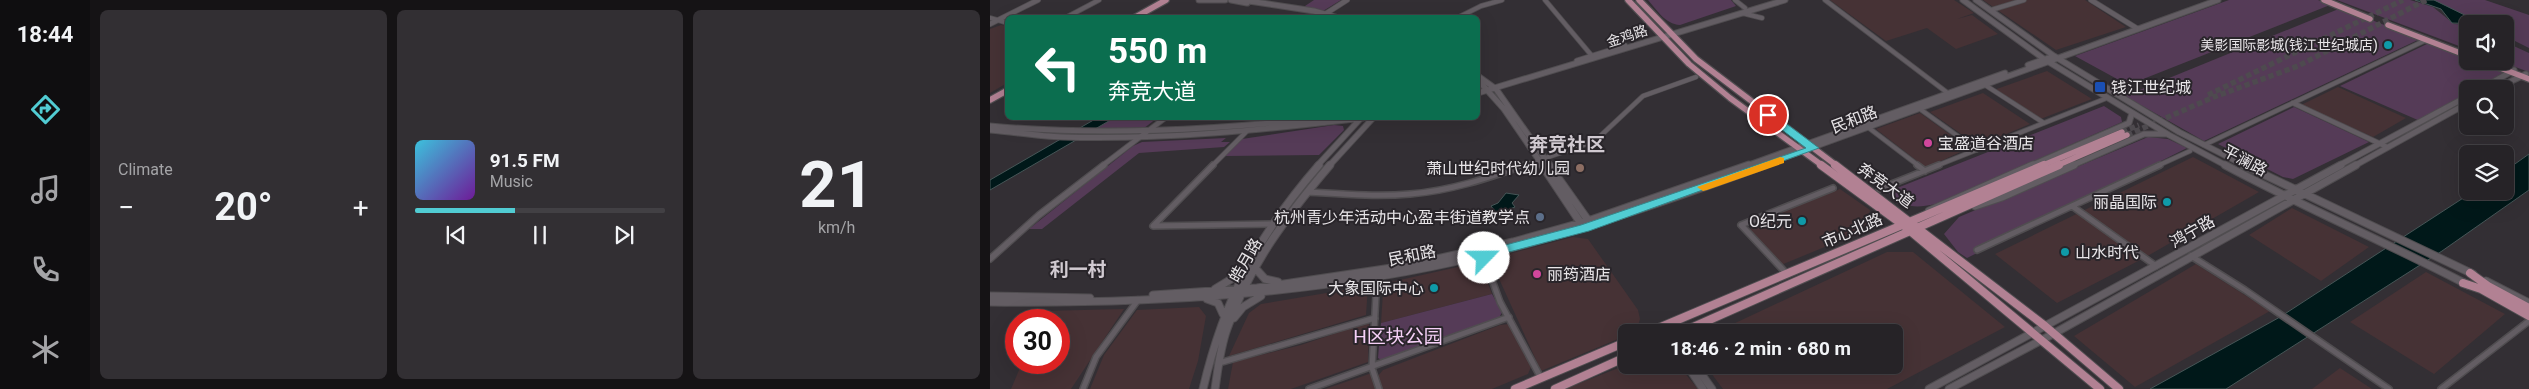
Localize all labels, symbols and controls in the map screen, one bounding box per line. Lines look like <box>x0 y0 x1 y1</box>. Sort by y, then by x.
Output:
map controls <box>2459 15 2514 200</box>
button: sound <box>2459 15 2514 70</box>
text: 18:44 <box>17 22 73 47</box>
street label: 金鸡路 <box>1605 22 1649 50</box>
text: 550 m <box>1108 31 1207 72</box>
icon: left <box>1025 35 1090 100</box>
place label: 美影国际影城(钱江世纪城店) <box>2200 37 2378 54</box>
marker: 美影国际影城(钱江世纪城店) <box>2382 39 2394 51</box>
place label: 钱江世纪城 <box>2111 78 2191 97</box>
text: 奔竞大道 <box>1108 79 1196 104</box>
marker: 钱江世纪城 <box>2093 80 2107 94</box>
button: search <box>2459 80 2514 135</box>
icon: directions <box>28 92 63 127</box>
pin <box>1747 94 1789 136</box>
icon: arrive <box>1754 101 1782 129</box>
street label: 民和路 <box>1828 102 1880 137</box>
district label: 奔竞社区 <box>1529 133 1605 156</box>
place label: 宝盛道谷酒店 <box>1938 134 2034 153</box>
marker: 宝盛道谷酒店 <box>1922 137 1934 149</box>
street label: 平澜路 <box>2219 141 2270 180</box>
button: layers <box>2459 145 2514 200</box>
text: 21 <box>799 147 874 223</box>
text: 91.5 FM <box>490 149 560 172</box>
place label: 萧山世纪时代幼儿园 <box>1426 159 1570 178</box>
street label: 奔竞大道 <box>1854 159 1917 212</box>
text: Climate <box>118 160 173 179</box>
marker: 萧山世纪时代幼儿园 <box>1574 162 1586 174</box>
icon: music <box>28 172 63 207</box>
text: Music <box>490 172 533 191</box>
text: 20° <box>214 185 273 229</box>
text: − <box>118 191 134 224</box>
text: + <box>353 191 369 224</box>
place label: 丽晶国际 <box>2093 193 2157 212</box>
marker: 丽晶国际 <box>2161 196 2173 208</box>
place label: 杭州青少年活动中心盈丰街道教学点 <box>1274 208 1530 227</box>
street label: 市心北路 <box>1819 209 1885 252</box>
marker: 杭州青少年活动中心盈丰街道教学点 <box>1534 211 1546 223</box>
street label: 鸿宁路 <box>2167 211 2218 251</box>
place label: O纪元 <box>1749 212 1792 231</box>
marker: O纪元 <box>1796 215 1808 227</box>
text: km/h <box>818 218 855 237</box>
icon: previous <box>442 221 470 249</box>
icon: pause <box>526 221 554 249</box>
icon: next <box>610 221 638 249</box>
position arrow <box>1457 231 1509 283</box>
street label: 皓月路 <box>1225 235 1266 286</box>
street label: 民和路 <box>1387 242 1437 269</box>
place label: 山水时代 <box>2075 243 2139 262</box>
marker: 山水时代 <box>2059 246 2071 258</box>
icon: phone <box>28 252 63 287</box>
district label: 利一村 <box>1049 258 1107 281</box>
place label: 丽筠酒店 <box>1547 265 1611 284</box>
marker: 丽筠酒店 <box>1531 268 1543 280</box>
place label: 大象国际中心 <box>1328 279 1424 298</box>
marker: 大象国际中心 <box>1428 282 1440 294</box>
speed limit sign: 30 <box>1005 309 1070 374</box>
park label: H区块公园 <box>1353 325 1443 348</box>
icon: climate <box>28 332 63 367</box>
text: 18:46 · 2 min · 680 m <box>1670 337 1851 360</box>

